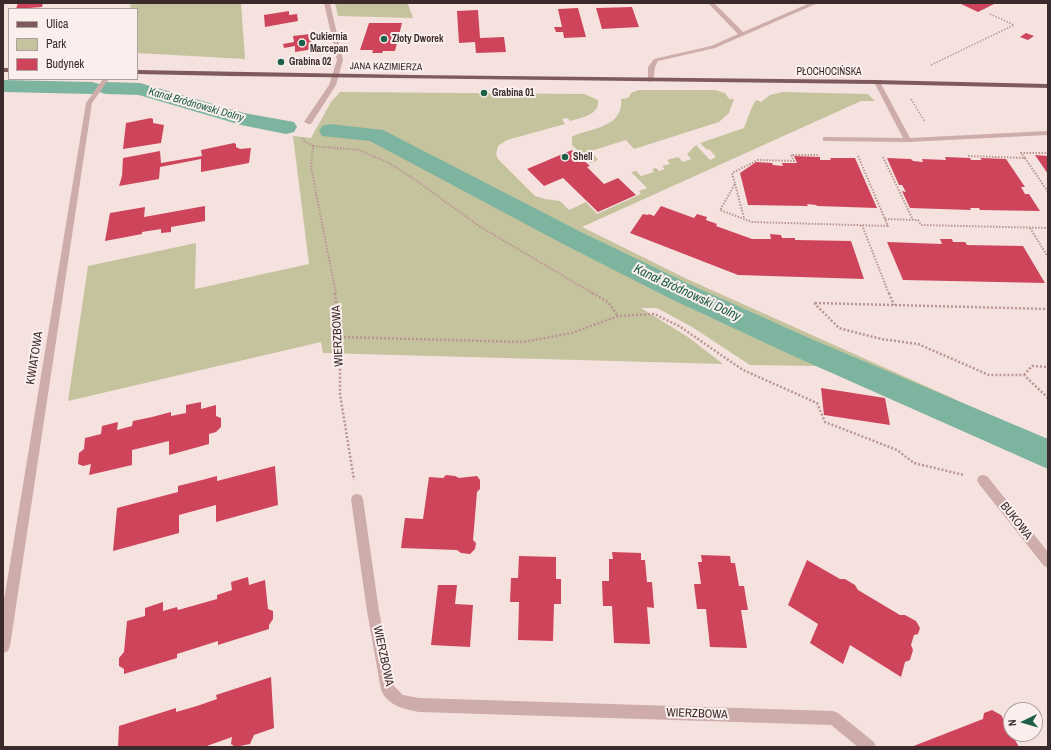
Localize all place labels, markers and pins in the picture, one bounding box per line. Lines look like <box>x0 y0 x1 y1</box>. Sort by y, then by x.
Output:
place label: Cukiernia Marcepan <box>310 31 348 54</box>
place label: Złoty Dworek <box>392 33 443 45</box>
marker: Złoty Dworek <box>379 34 389 44</box>
marker: Cukiernia Marcepan <box>297 38 307 48</box>
place label: Grabina 02 <box>289 56 331 68</box>
marker: Grabina 02 <box>276 57 286 67</box>
place label: Grabina 01 <box>492 87 534 99</box>
marker: Grabina 01 <box>479 88 489 98</box>
place label: Shell <box>573 151 593 163</box>
marker: Shell <box>560 152 570 162</box>

